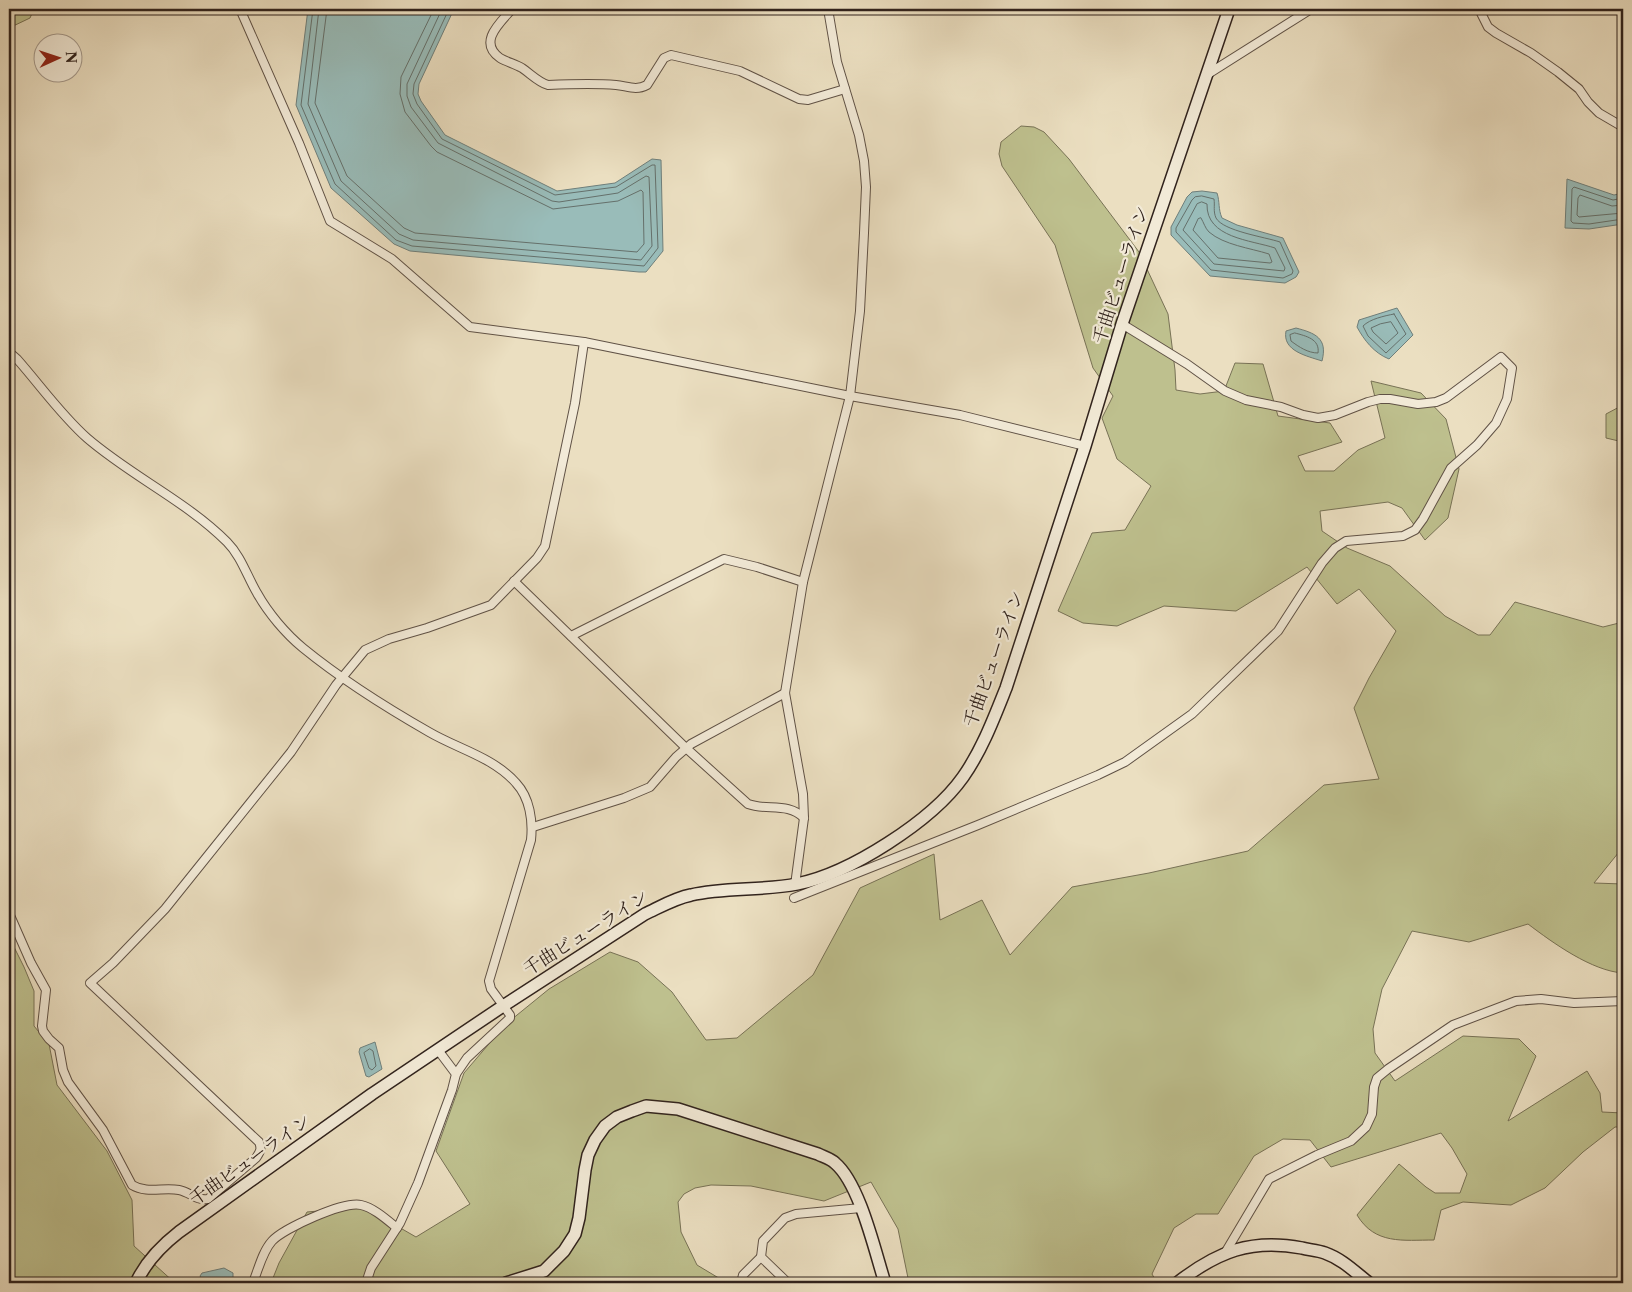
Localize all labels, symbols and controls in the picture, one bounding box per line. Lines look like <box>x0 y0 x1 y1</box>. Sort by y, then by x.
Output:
north arrow <box>32 32 82 82</box>
text: N <box>62 51 80 64</box>
street label: 千曲ビューライン <box>1088 203 1154 347</box>
street label: 千曲ビューライン <box>959 588 1029 730</box>
street label: 千曲ビューライン <box>519 886 653 980</box>
street label: 千曲ビューライン <box>185 1110 315 1210</box>

